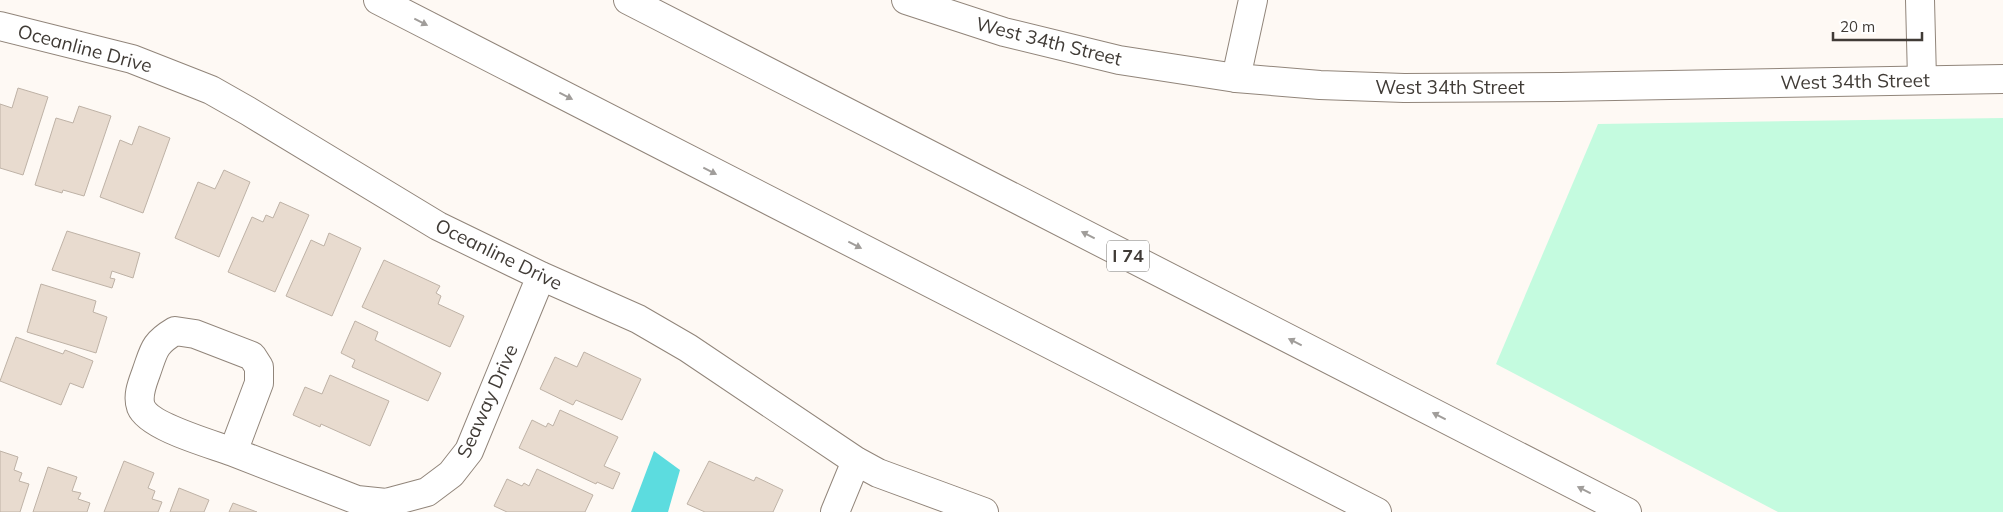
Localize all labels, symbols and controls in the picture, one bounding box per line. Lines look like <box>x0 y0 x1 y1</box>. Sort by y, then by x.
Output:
scale bar <box>1833 10 1922 42</box>
street label: West 34th Street <box>974 11 1125 71</box>
text: 20 m <box>1840 17 1875 36</box>
one-way arrow <box>414 18 428 26</box>
street label: Oceanline Drive <box>15 19 155 77</box>
street label: West 34th Street <box>1780 68 1930 94</box>
street label: West 34th Street <box>1375 75 1525 99</box>
one-way arrow <box>559 92 573 100</box>
one-way arrow <box>703 166 718 175</box>
street label: Oceanline Drive <box>432 213 566 295</box>
one-way arrow <box>1081 231 1095 239</box>
road number: I 74 <box>1107 240 1149 272</box>
one-way arrow <box>848 241 862 249</box>
one-way arrow <box>1287 338 1302 346</box>
street label: Seaway Drive <box>451 340 523 462</box>
one-way arrow <box>1432 412 1447 420</box>
one-way arrow <box>1577 486 1591 494</box>

